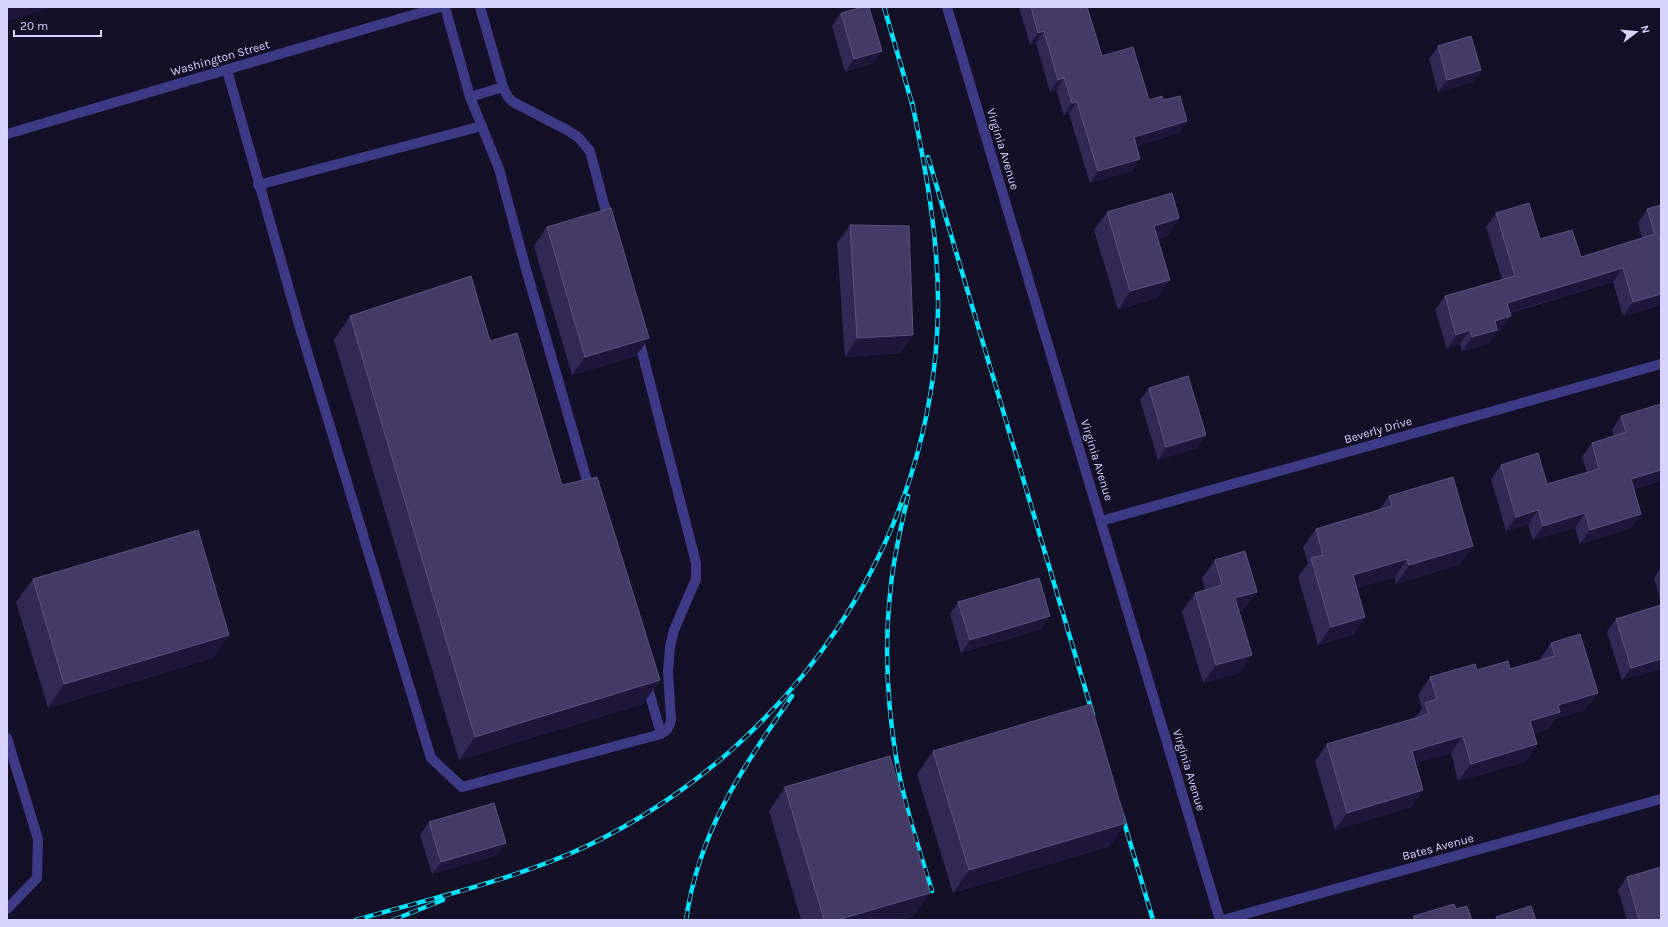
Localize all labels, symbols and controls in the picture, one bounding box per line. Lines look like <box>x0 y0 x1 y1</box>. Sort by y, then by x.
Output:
scale bar <box>14 12 101 38</box>
north arrow <box>1616 12 1656 52</box>
text: 20 m <box>20 19 48 33</box>
text: N <box>1638 24 1652 35</box>
street label: Washington Street <box>169 37 272 79</box>
street label: Virginia Avenue <box>984 107 1022 191</box>
street label: Beverly Drive <box>1342 414 1414 446</box>
street label: Virginia Avenue <box>1078 418 1116 502</box>
street label: Virginia Avenue <box>1170 728 1208 812</box>
street label: Bates Avenue <box>1401 831 1475 863</box>

